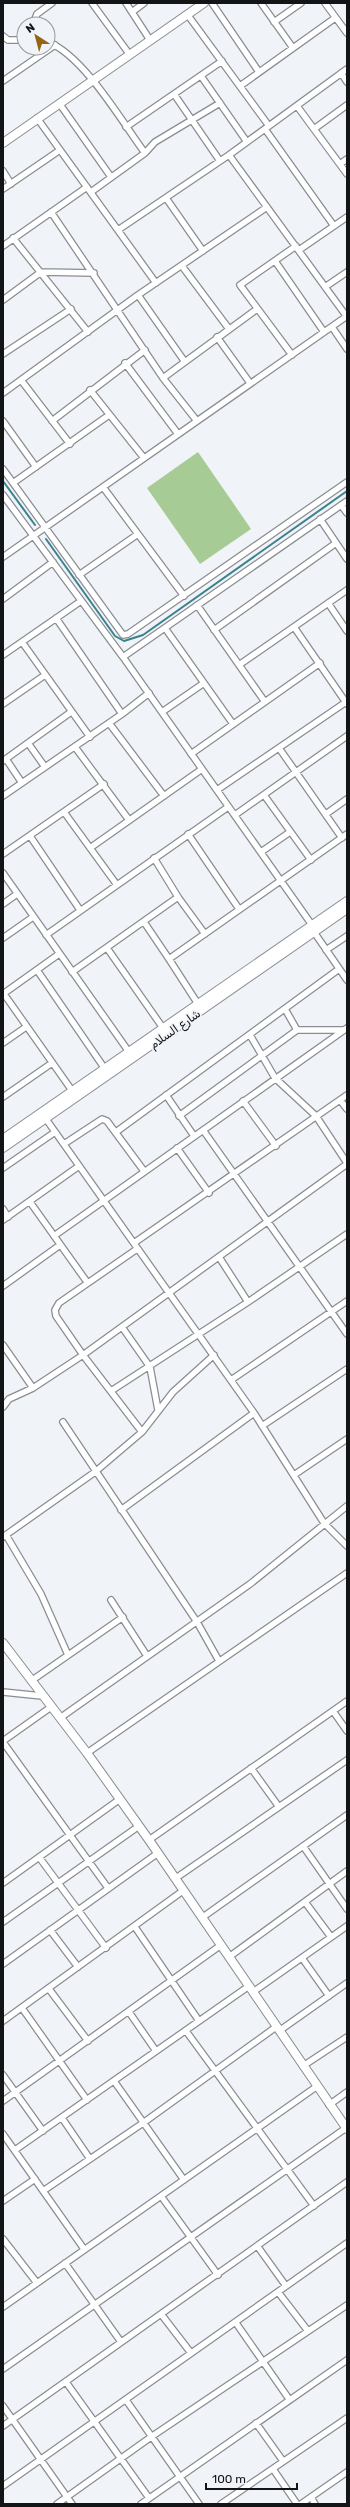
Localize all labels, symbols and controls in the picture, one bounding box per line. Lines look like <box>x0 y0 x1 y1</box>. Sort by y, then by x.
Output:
north arrow <box>16 16 56 56</box>
text: N <box>23 21 38 36</box>
street label: شارع السلام <box>147 1006 204 1053</box>
scale bar <box>206 2465 297 2491</box>
text: 100 m <box>212 2472 246 2486</box>

